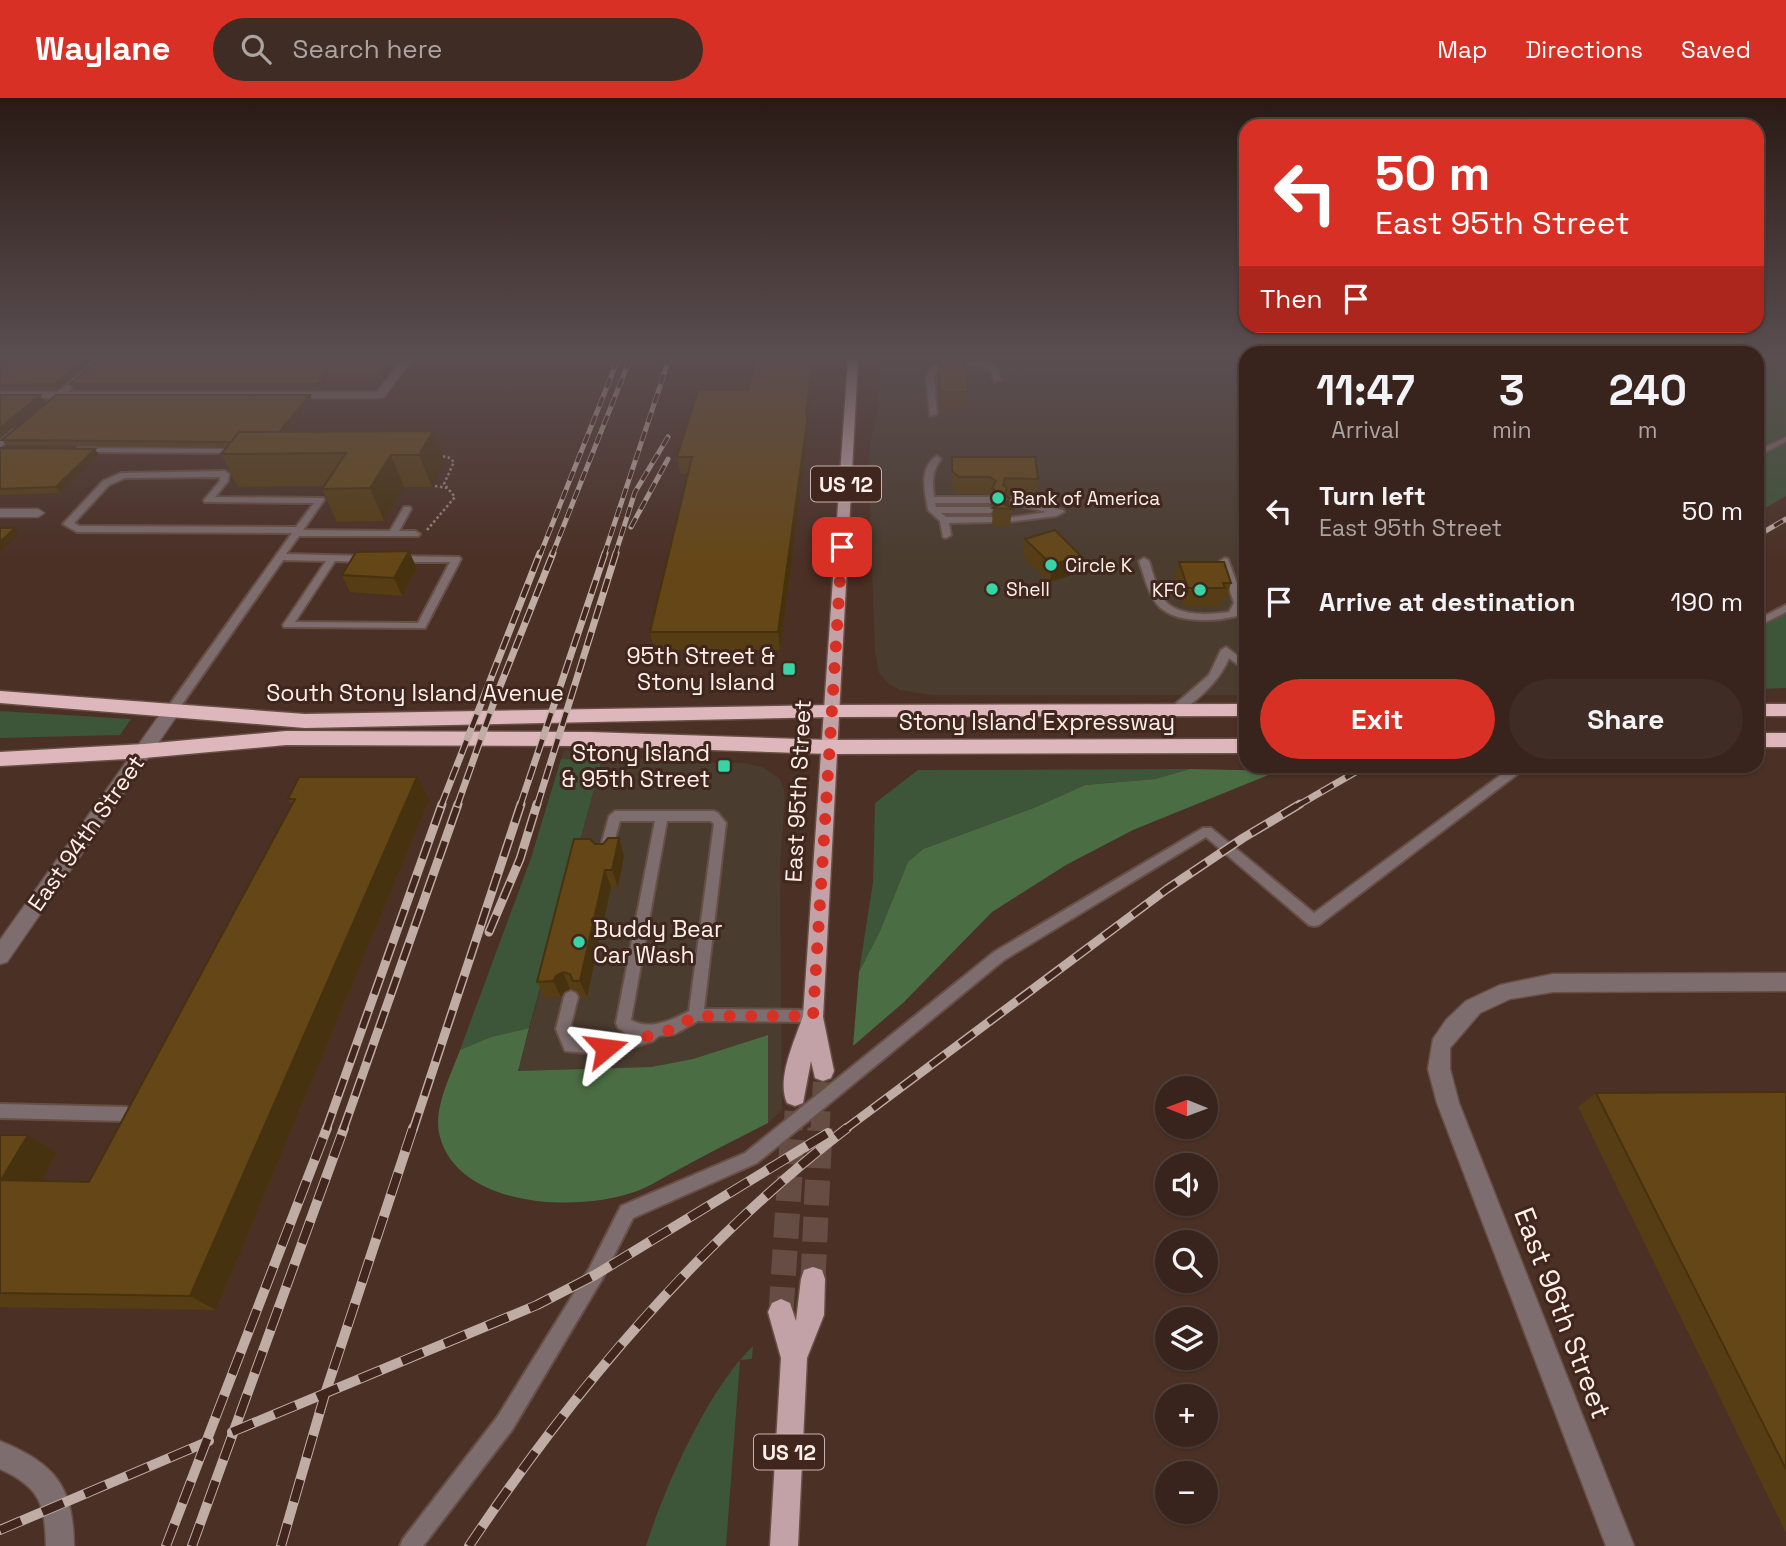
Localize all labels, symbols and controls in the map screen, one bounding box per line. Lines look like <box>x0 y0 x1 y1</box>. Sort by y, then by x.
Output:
search box <box>213 18 703 81</box>
text: Waylane <box>35 28 171 70</box>
icon: search <box>237 30 275 68</box>
text: Search here <box>293 32 442 66</box>
text: Map <box>1437 34 1487 65</box>
text: Directions <box>1525 34 1643 65</box>
text: Saved <box>1681 34 1751 65</box>
text: 50 m <box>1375 142 1490 204</box>
icon: left <box>1260 147 1351 238</box>
text: East 95th Street <box>1375 203 1630 243</box>
icon: arrive <box>1337 280 1375 318</box>
text: Then <box>1260 282 1323 316</box>
text: 11:47 <box>1316 364 1415 417</box>
text: 3 <box>1499 364 1525 417</box>
text: 240 <box>1609 364 1687 417</box>
text: Arrival <box>1331 415 1400 445</box>
text: min <box>1492 415 1532 445</box>
text: m <box>1638 415 1658 445</box>
road number: US 12 <box>811 466 881 502</box>
text: Turn left <box>1319 479 1426 513</box>
place label: Bank of America <box>1012 486 1160 511</box>
marker: Bank of America <box>990 490 1006 506</box>
icon: left <box>1260 492 1298 530</box>
text: 50 m <box>1682 494 1743 528</box>
text: East 95th Street <box>1319 513 1502 543</box>
pin <box>812 517 872 577</box>
icon: arrive <box>823 528 861 566</box>
place label: Circle K <box>1065 553 1133 578</box>
marker: Circle K <box>1043 557 1059 573</box>
place label: Shell <box>1006 577 1050 602</box>
place label: KFC <box>1152 578 1186 603</box>
marker: Shell <box>984 581 1000 597</box>
marker: KFC <box>1192 582 1208 598</box>
icon: arrive <box>1260 583 1298 621</box>
text: Arrive at destination <box>1319 585 1576 619</box>
text: 190 m <box>1671 585 1743 619</box>
place label: 95th Street & Stony Island <box>626 641 775 697</box>
marker: 95th Street & Stony Island <box>781 661 797 677</box>
street label: South Stony Island Avenue <box>266 678 564 708</box>
button: Exit <box>1260 679 1495 759</box>
button: Share <box>1509 679 1743 759</box>
street label: East 95th Street <box>778 699 818 883</box>
street label: Stony Island Expressway <box>899 707 1175 737</box>
place label: Stony Island & 95th Street <box>561 738 710 794</box>
street label: East 94th Street <box>21 749 151 917</box>
marker: Stony Island & 95th Street <box>716 758 732 774</box>
place label: Buddy Bear Car Wash <box>593 914 723 970</box>
marker: Buddy Bear Car Wash <box>571 934 587 950</box>
position arrow <box>569 1011 643 1085</box>
north arrow <box>1155 1076 1218 1139</box>
map controls <box>1155 1076 1218 1524</box>
button: sound <box>1155 1153 1218 1216</box>
street label: East 96th Street <box>1506 1202 1620 1424</box>
button: search <box>1155 1230 1218 1293</box>
button: layers <box>1155 1307 1218 1370</box>
button: + <box>1155 1384 1218 1447</box>
road number: US 12 <box>754 1434 824 1470</box>
button: − <box>1155 1461 1218 1524</box>

